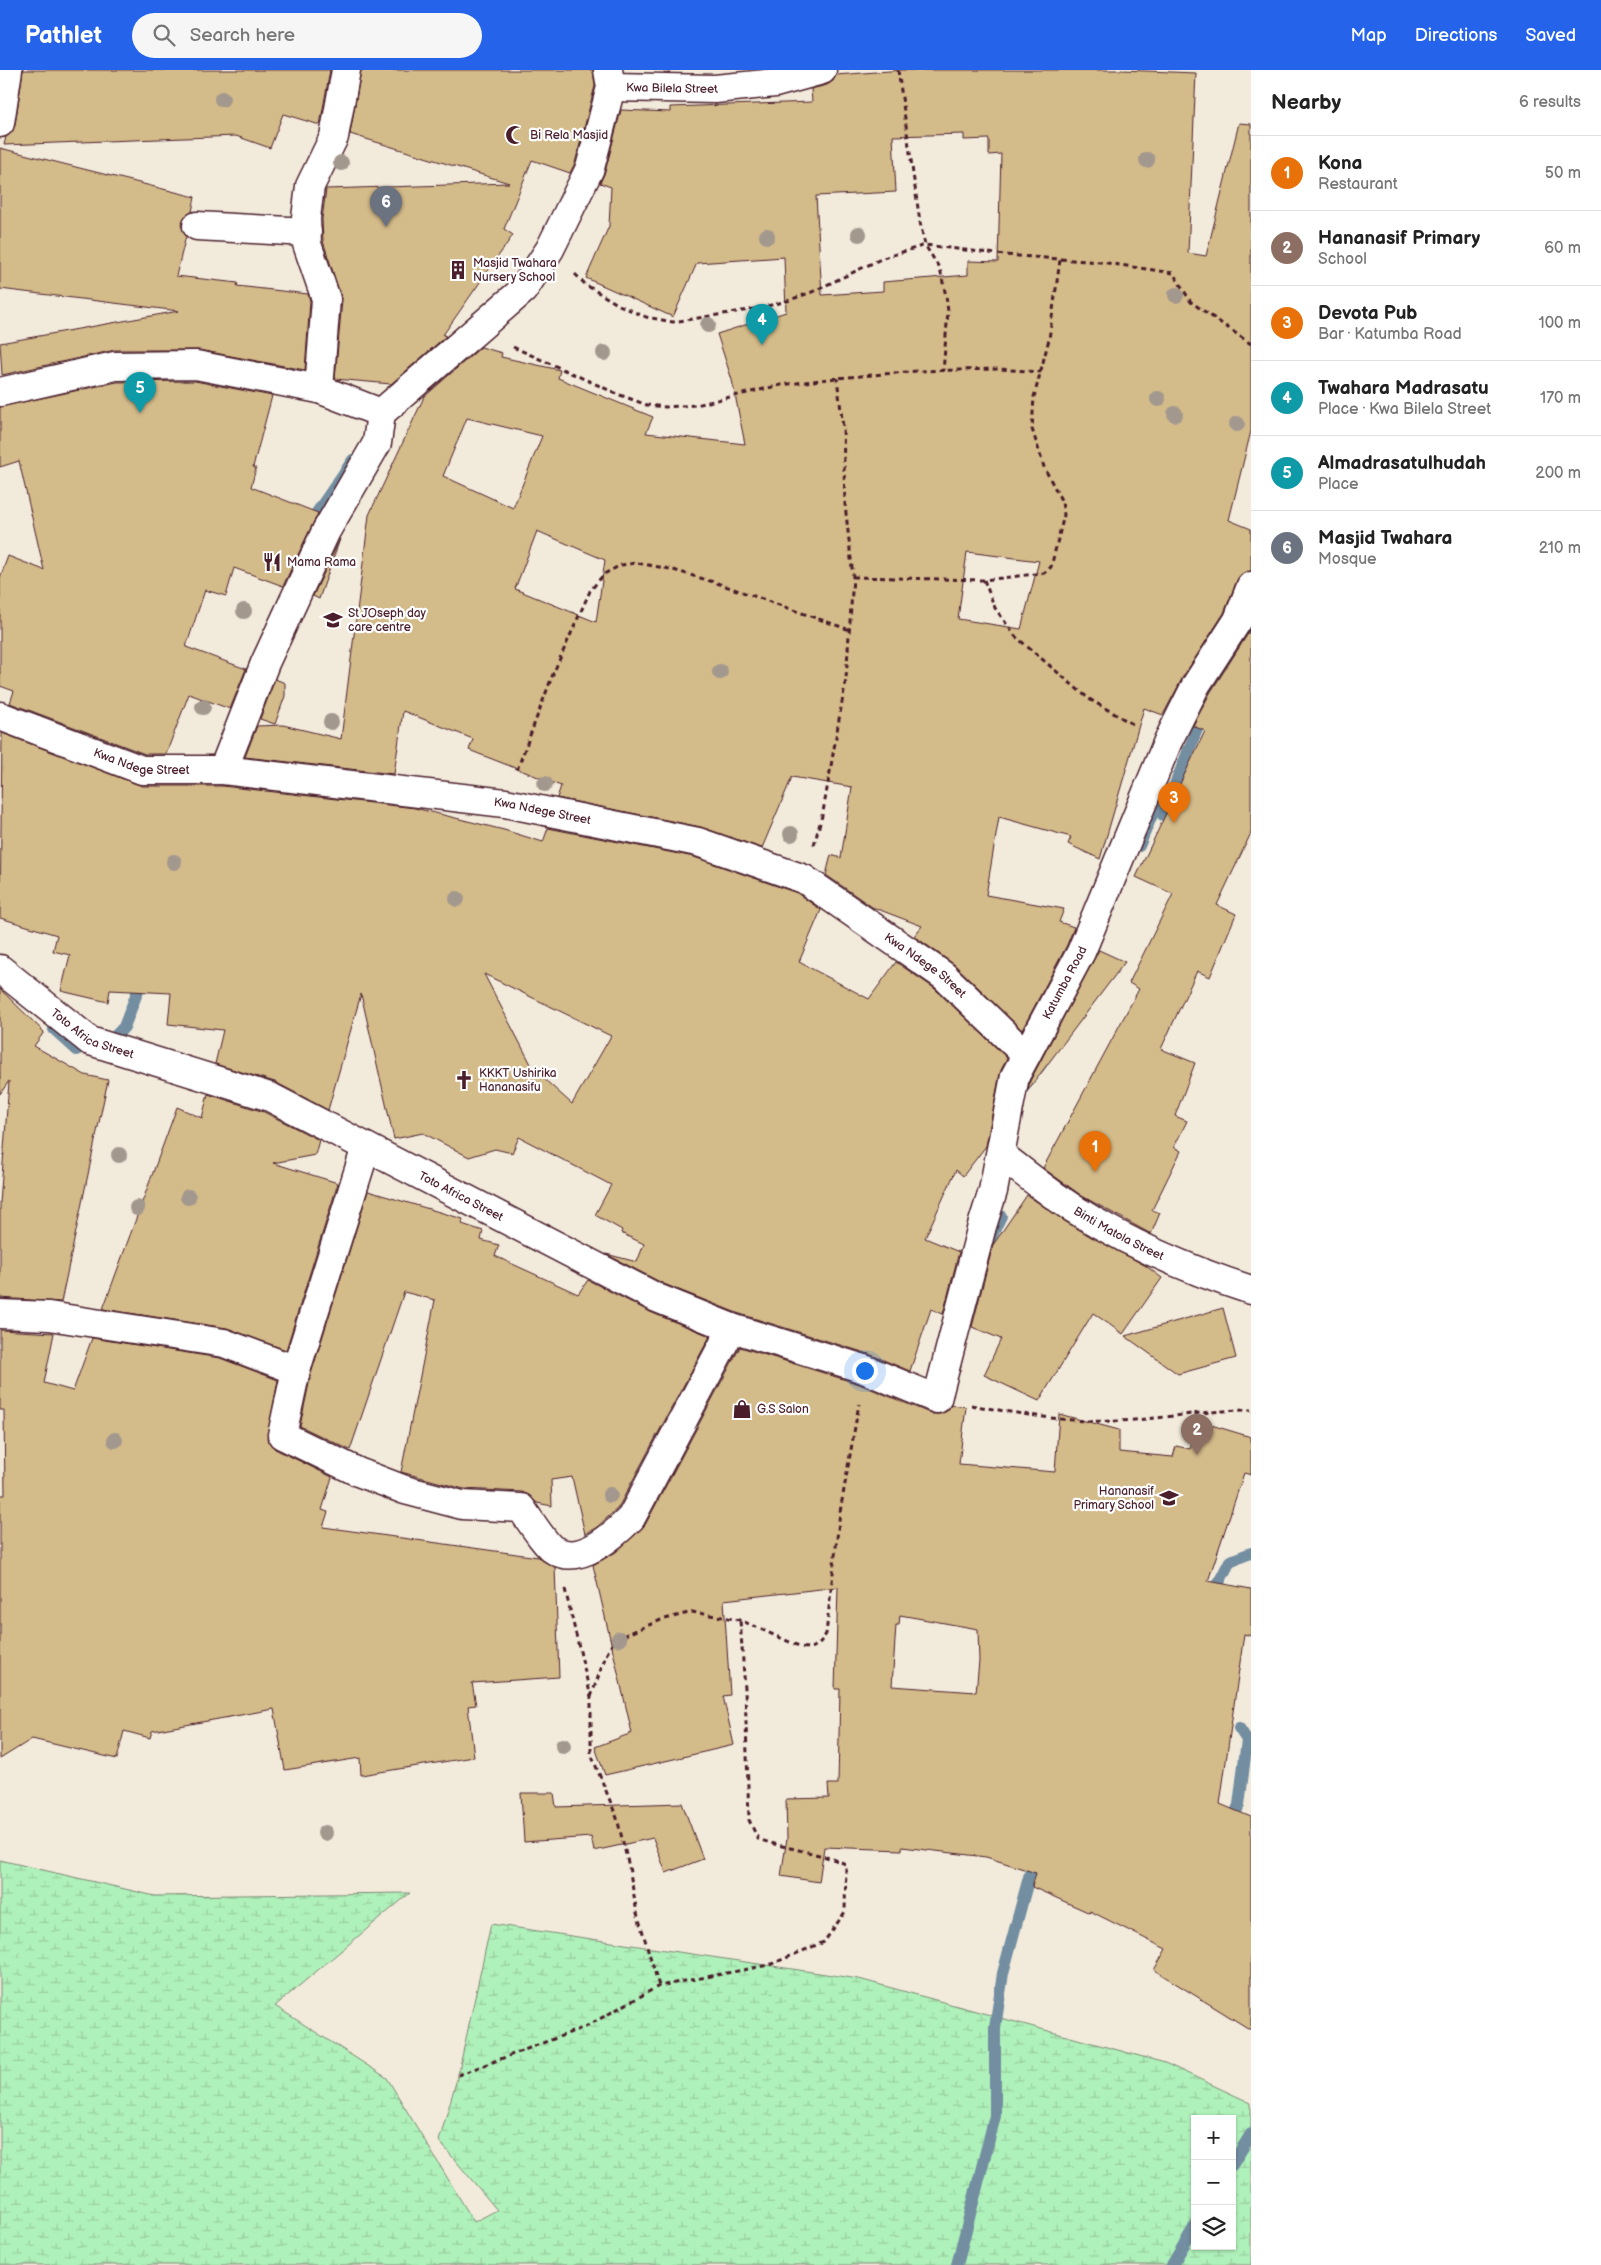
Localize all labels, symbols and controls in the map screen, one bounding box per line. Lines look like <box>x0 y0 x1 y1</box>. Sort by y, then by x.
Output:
search box <box>132 13 482 58</box>
text: Pathlet <box>25 21 102 50</box>
icon: search <box>150 21 178 49</box>
text: Search here <box>190 24 295 47</box>
text: Map <box>1351 25 1387 46</box>
text: Directions <box>1415 25 1497 46</box>
text: Saved <box>1525 25 1576 46</box>
street label: Kwa Bilela Street <box>626 80 719 97</box>
text: Nearby <box>1271 90 1341 115</box>
text: 6 results <box>1519 93 1581 112</box>
mosque icon: Bi Rela Masjid <box>504 124 526 146</box>
place label: Bi Rela Masjid <box>530 128 608 143</box>
text: Kona <box>1318 152 1362 175</box>
text: 1 <box>1284 164 1290 183</box>
text: 50 m <box>1545 164 1581 183</box>
text: Restaurant <box>1318 175 1398 194</box>
pin: 6 <box>370 186 402 227</box>
text: Hananasif Primary <box>1318 227 1480 250</box>
text: 2 <box>1282 239 1292 258</box>
text: 60 m <box>1544 239 1581 258</box>
text: School <box>1318 250 1367 269</box>
place label: Masjid Twahara Nursery School <box>473 256 557 285</box>
building icon: Masjid Twahara Nursery School <box>447 259 469 281</box>
text: Devota Pub <box>1318 302 1417 325</box>
pin: 4 <box>746 304 778 345</box>
text: 3 <box>1282 314 1292 333</box>
text: 100 m <box>1538 314 1581 333</box>
text: Bar · Katumba Road <box>1318 325 1462 344</box>
pin: 5 <box>124 372 156 413</box>
text: Twahara Madrasatu <box>1318 377 1489 400</box>
text: 4 <box>1282 389 1292 408</box>
text: 170 m <box>1540 389 1581 408</box>
text: Place · Kwa Bilela Street <box>1318 400 1491 419</box>
text: Almadrasatulhudah <box>1318 452 1486 475</box>
text: 5 <box>1282 464 1292 483</box>
text: 200 m <box>1535 464 1581 483</box>
text: Place <box>1318 475 1359 494</box>
text: Masjid Twahara <box>1318 527 1452 550</box>
text: 6 <box>1282 539 1292 558</box>
text: 210 m <box>1539 539 1581 558</box>
text: Mosque <box>1318 550 1377 569</box>
restaurant icon: Mama Rama <box>261 551 283 573</box>
place label: Mama Rama <box>287 555 356 570</box>
place label: St JOseph day care centre <box>348 606 427 635</box>
school or university icon: St JOseph day care centre <box>322 609 344 631</box>
street label: Kwa Ndege Street <box>91 745 190 778</box>
pin: 3 <box>1158 782 1190 823</box>
street label: Kwa Ndege Street <box>493 794 593 828</box>
street label: Kwa Ndege Street <box>882 930 970 1001</box>
street label: Katumba Road <box>1039 944 1090 1022</box>
street label: Toto Africa Street <box>48 1005 136 1062</box>
place label: KKKT Ushirika Hananasifu <box>479 1066 557 1095</box>
church icon: KKKT Ushirika Hananasifu <box>453 1069 475 1091</box>
pin: 1 <box>1079 1131 1111 1172</box>
street label: Toto Africa Street <box>416 1168 506 1225</box>
street label: Binti Matola Street <box>1071 1203 1167 1264</box>
your location <box>852 1358 878 1384</box>
shop icon: G.S Salon <box>731 1398 753 1420</box>
place label: G.S Salon <box>757 1402 809 1417</box>
pin: 2 <box>1181 1414 1213 1455</box>
place label: Hananasif Primary School <box>1073 1484 1154 1513</box>
school or university icon: Hananasif Primary School <box>1158 1487 1180 1509</box>
map controls <box>1191 2115 1236 2250</box>
button: + <box>1191 2115 1236 2160</box>
button: − <box>1191 2160 1236 2205</box>
button: layers <box>1191 2205 1236 2250</box>

